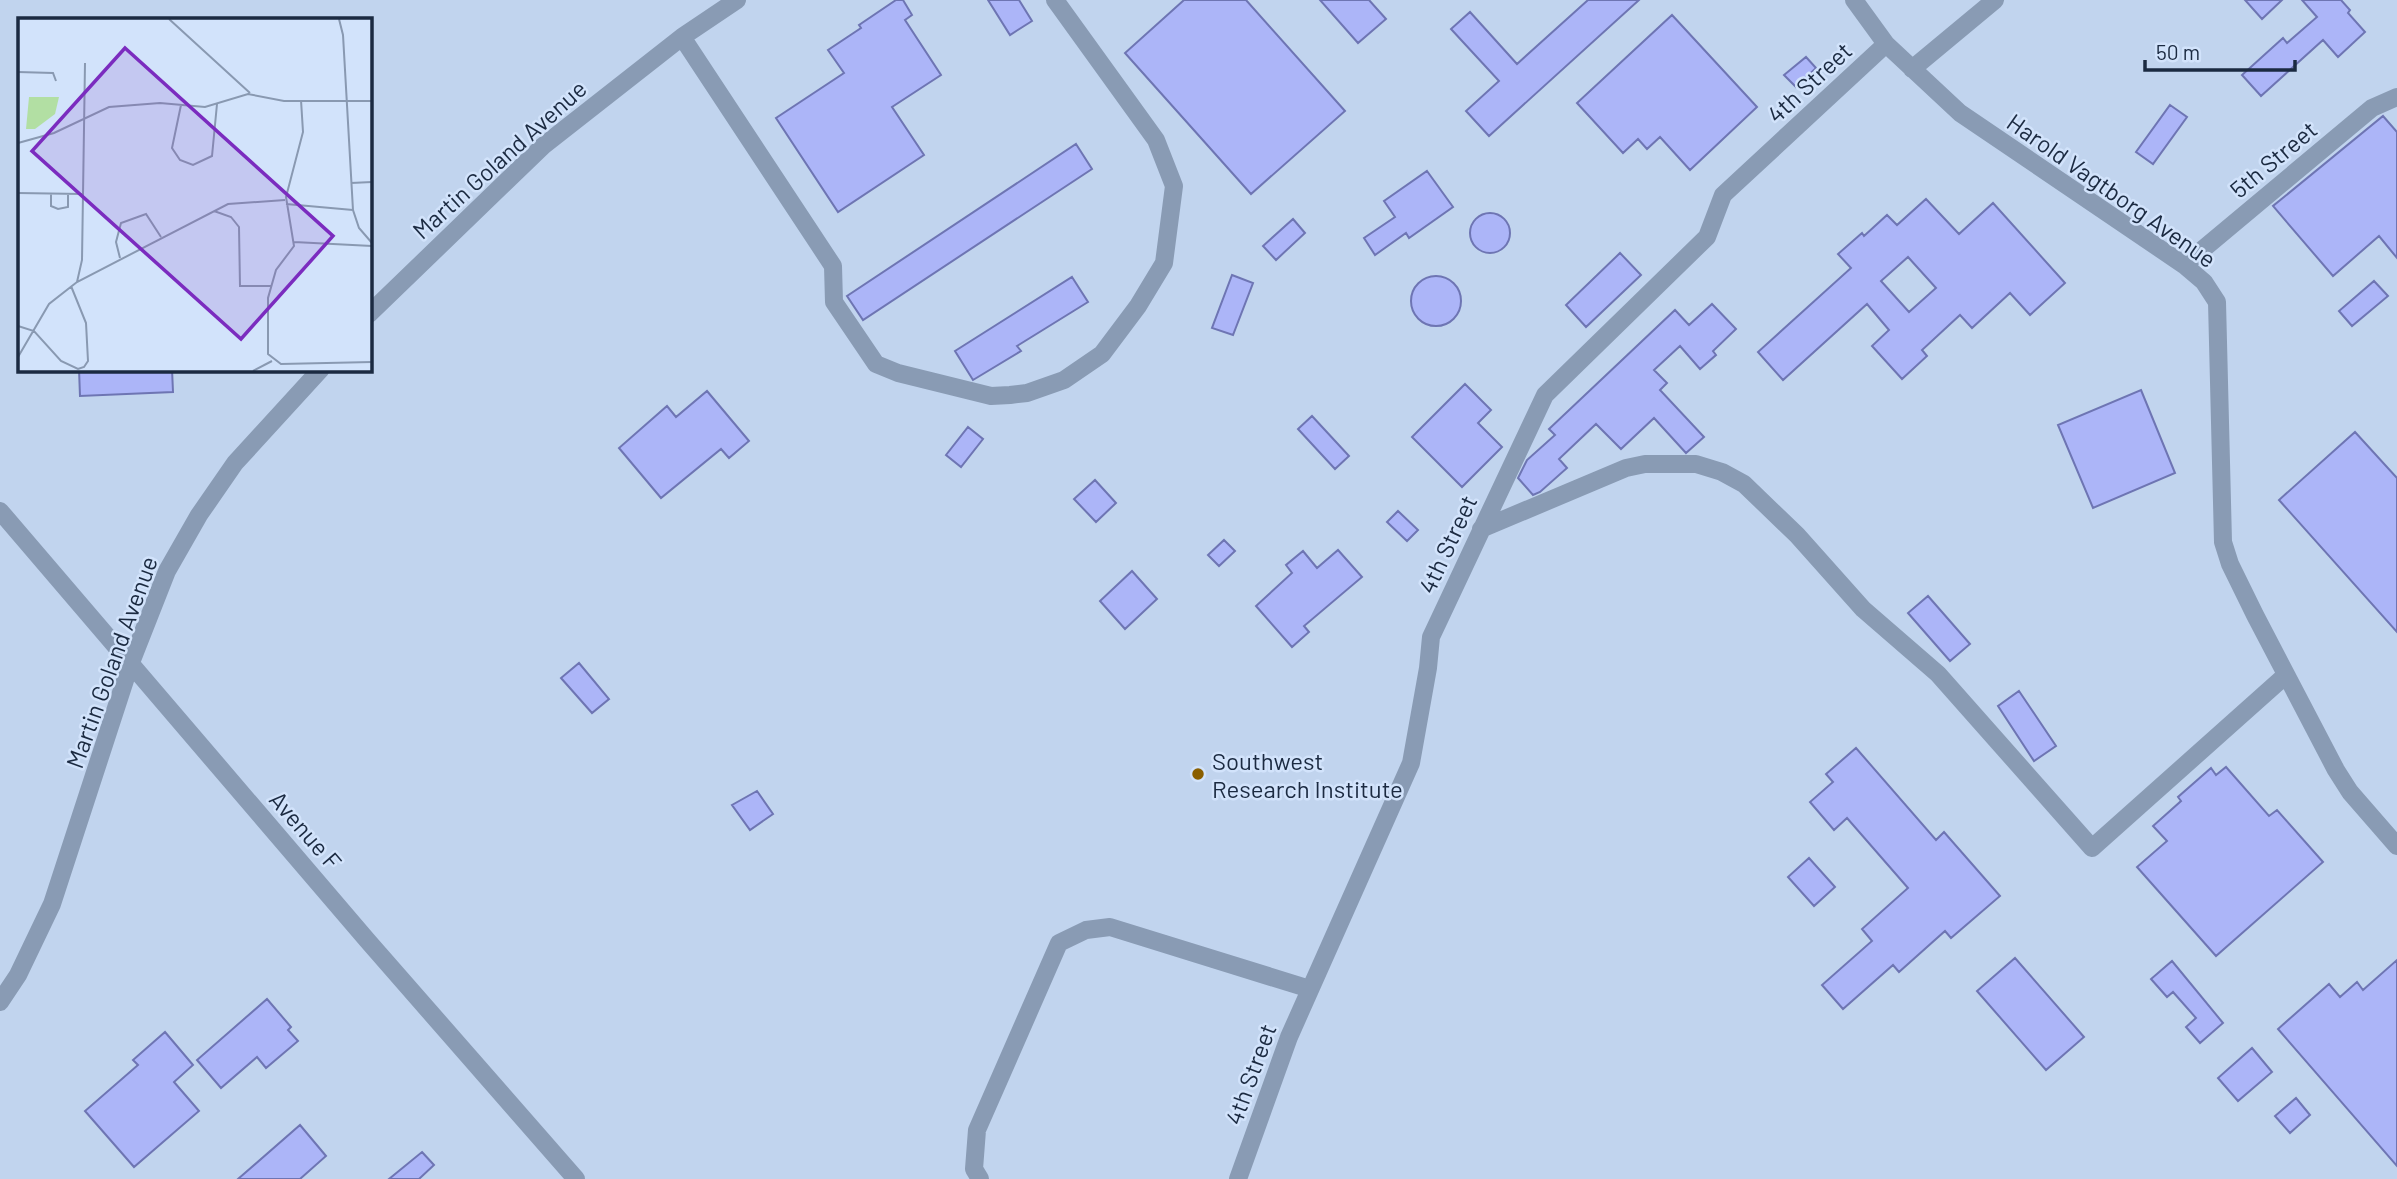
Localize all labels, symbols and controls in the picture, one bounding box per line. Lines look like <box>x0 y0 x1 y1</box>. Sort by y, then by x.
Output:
inset map <box>18 18 371 371</box>
scale bar <box>2145 28 2296 72</box>
street label: 4th Street <box>1761 36 1857 128</box>
text: 50 m <box>2156 39 2200 64</box>
street label: Martin Goland Avenue <box>406 73 592 245</box>
street label: Harold Vagtborg Avenue <box>2002 107 2222 273</box>
street label: 5th Street <box>2224 114 2322 204</box>
street label: 4th Street <box>1412 490 1482 598</box>
street label: Martin Goland Avenue <box>59 552 163 772</box>
place label: Southwest Research Institute <box>1212 746 1403 803</box>
marker: Southwest Research Institute <box>1190 766 1206 782</box>
street label: Avenue F <box>264 785 348 876</box>
street label: 4th Street <box>1218 1020 1282 1128</box>

